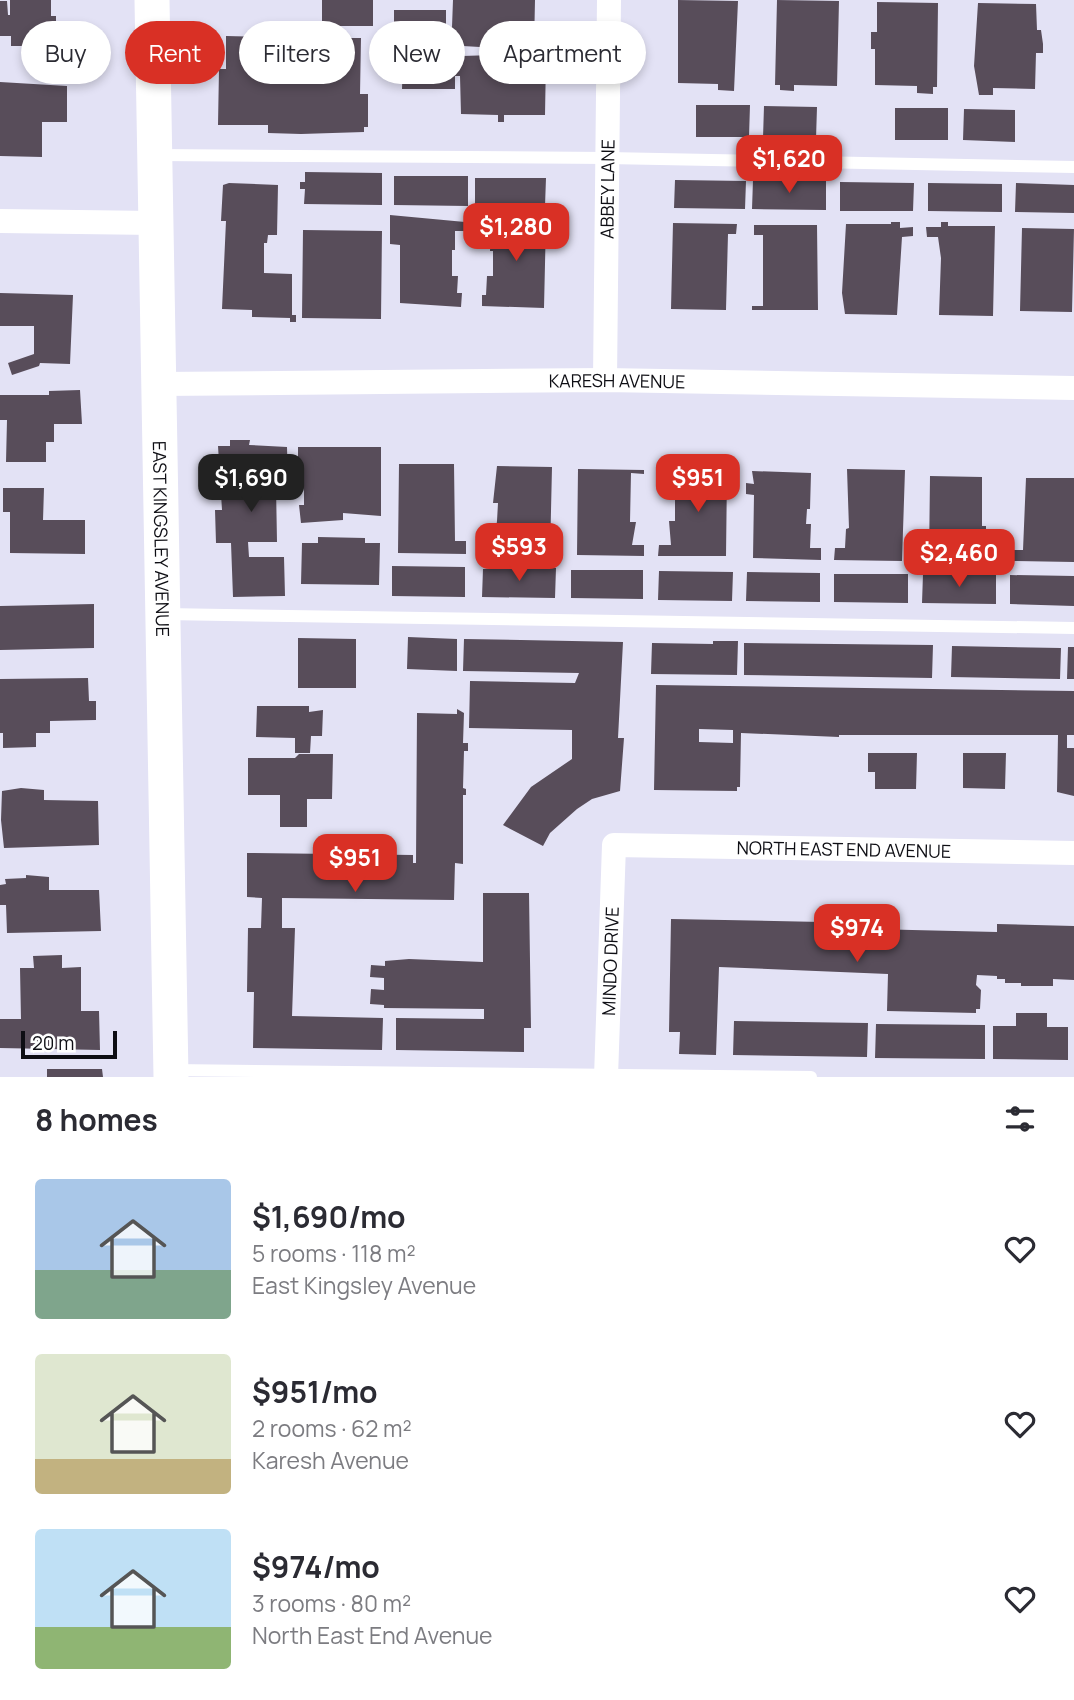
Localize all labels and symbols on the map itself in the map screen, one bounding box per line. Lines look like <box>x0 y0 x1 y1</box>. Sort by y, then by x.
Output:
pin: $1,620 <box>732 136 846 195</box>
street label: ABBEY LANE <box>594 139 620 239</box>
pin: $1,280 <box>459 204 573 263</box>
street label: KARESH AVENUE <box>548 368 686 393</box>
street label: EAST KINGSLEY AVENUE <box>148 441 175 637</box>
pin: $1,690 <box>194 454 308 514</box>
pin: $951 <box>657 454 739 514</box>
pin: $593 <box>478 524 560 583</box>
pin: $2,460 <box>902 530 1016 589</box>
pin: $951 <box>314 834 396 894</box>
street label: NORTH EAST END AVENUE <box>736 835 951 863</box>
pin: $974 <box>816 904 898 964</box>
street label: MINDO DRIVE <box>596 906 624 1016</box>
scale bar <box>21 1028 117 1060</box>

